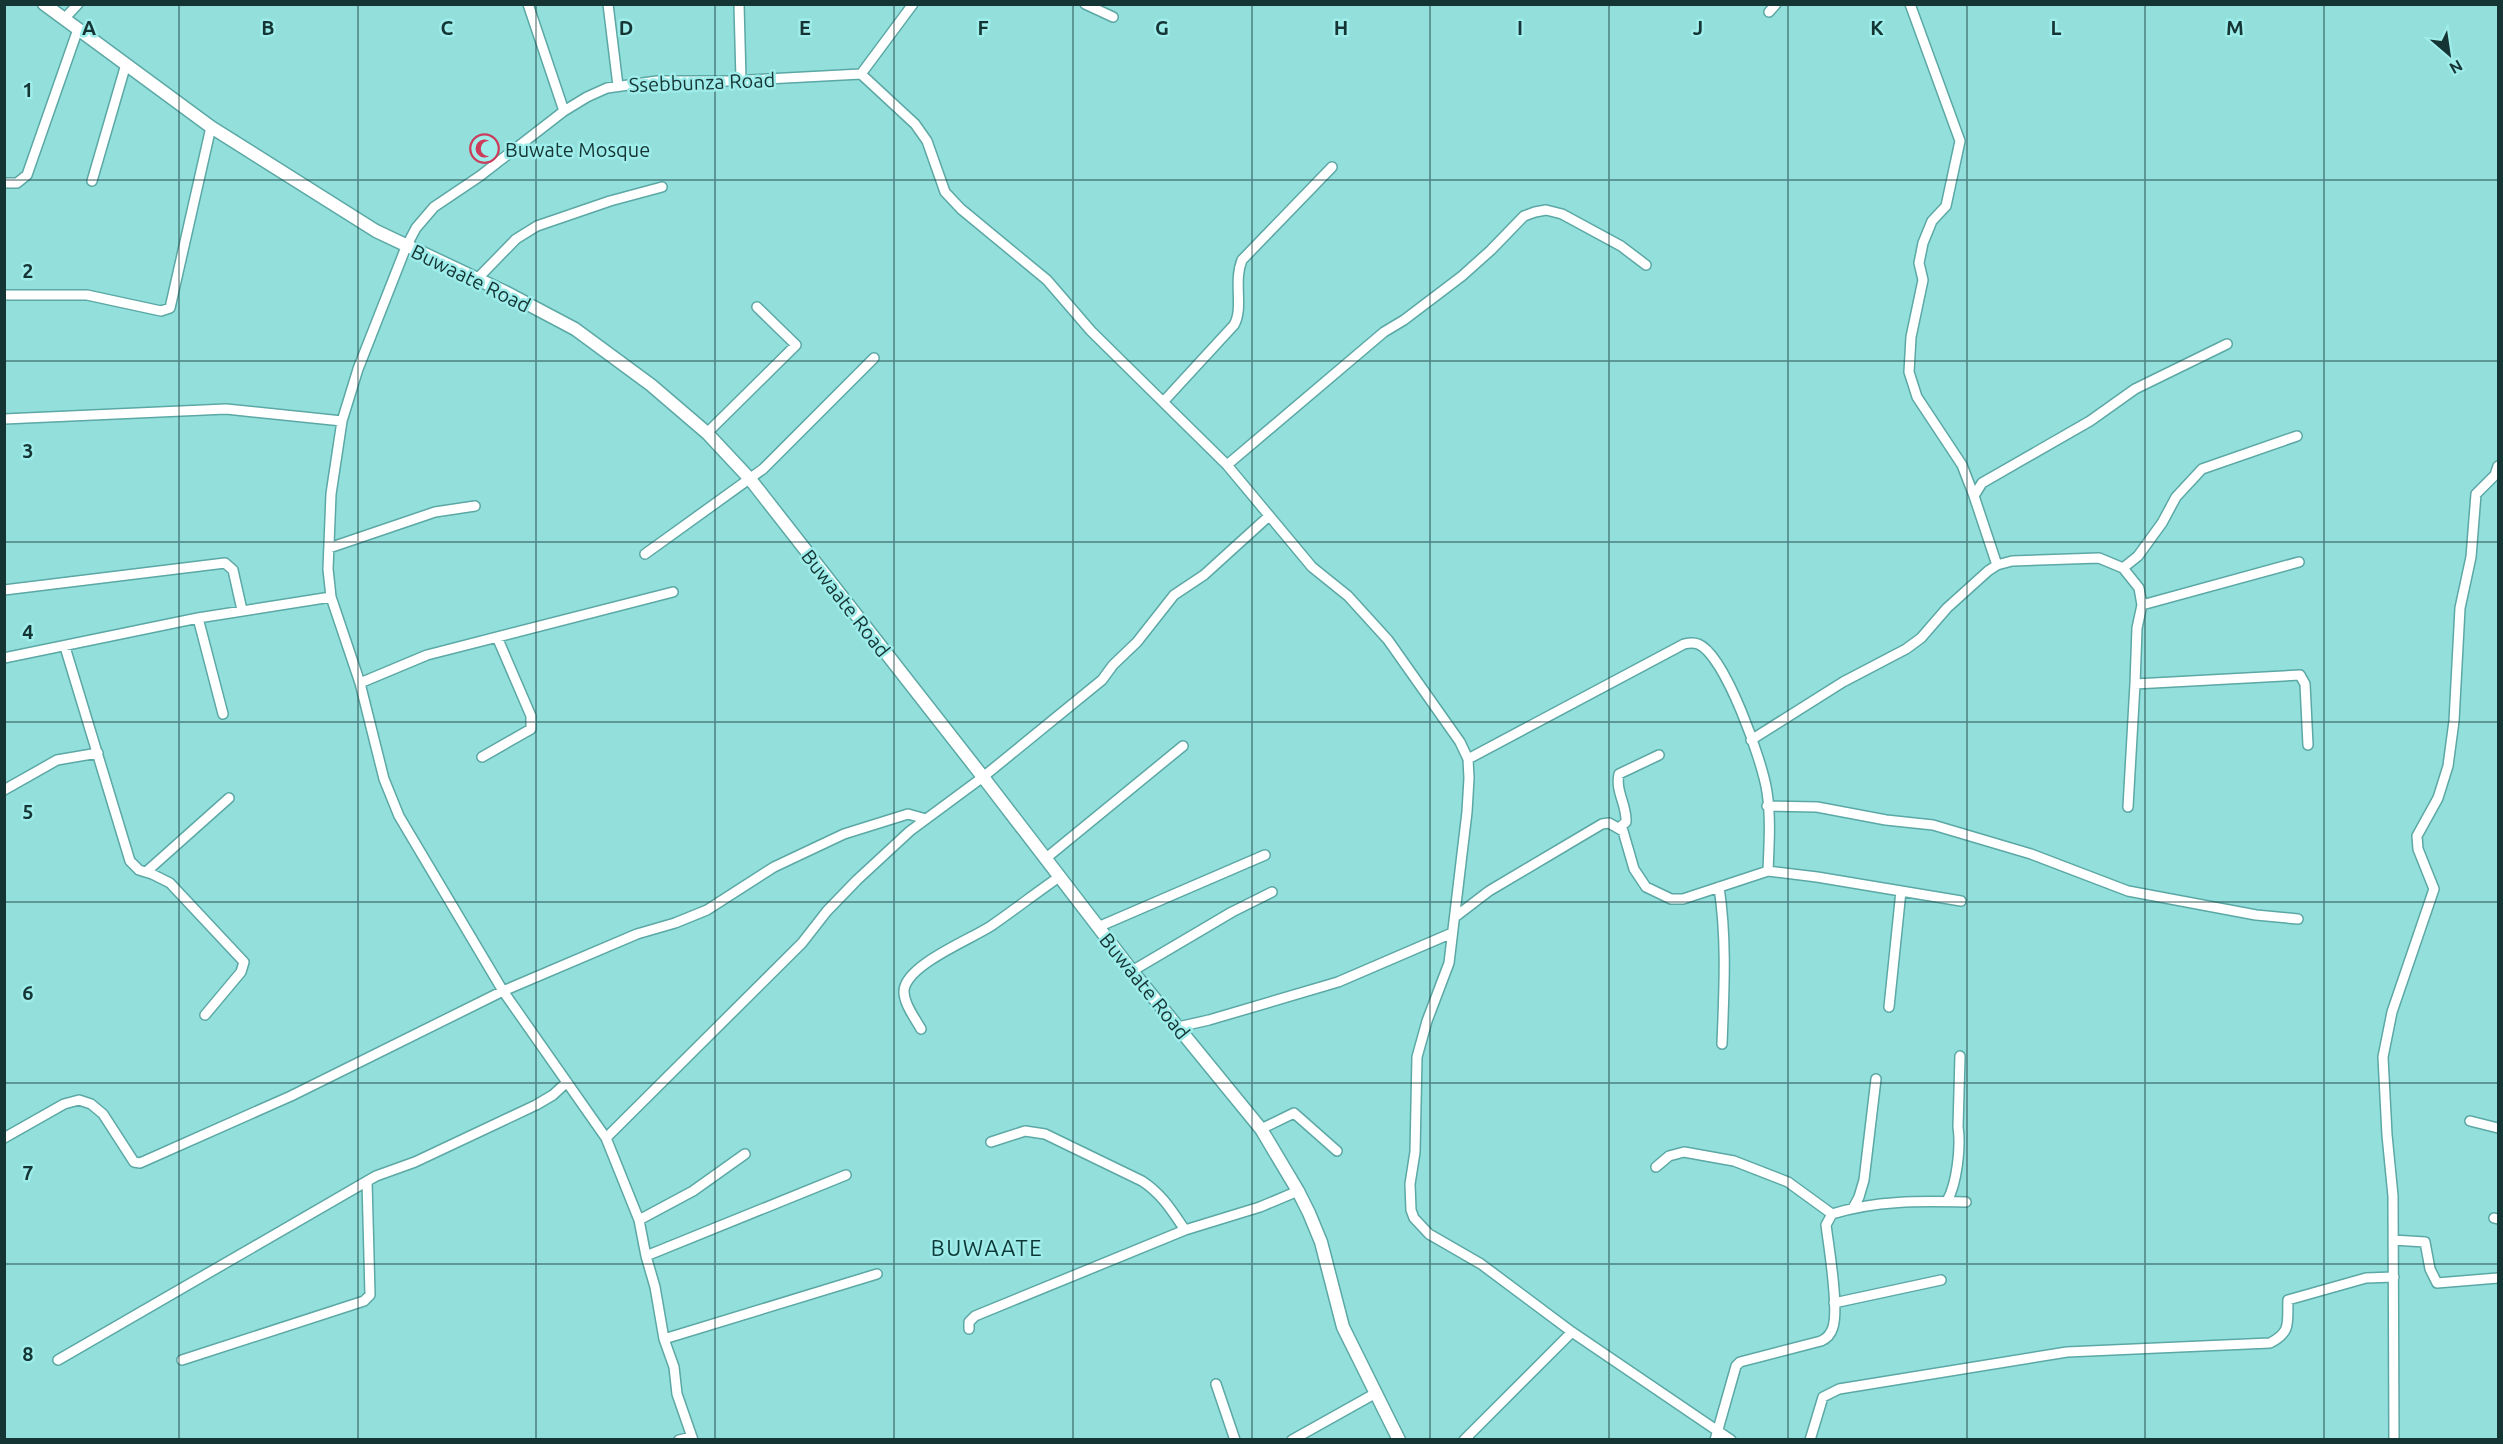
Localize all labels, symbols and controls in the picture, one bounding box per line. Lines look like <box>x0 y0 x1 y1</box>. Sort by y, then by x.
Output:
text: A <box>82 16 96 39</box>
text: B <box>261 16 275 39</box>
text: C <box>441 16 454 39</box>
text: D <box>619 16 633 39</box>
text: E <box>799 16 811 39</box>
text: F <box>977 16 989 39</box>
text: G <box>1155 16 1169 39</box>
text: H <box>1334 16 1348 39</box>
text: I <box>1517 16 1523 39</box>
text: J <box>1693 16 1703 39</box>
text: K <box>1870 16 1884 39</box>
text: L <box>2051 16 2062 39</box>
text: M <box>2226 16 2244 39</box>
north arrow <box>2419 24 2479 84</box>
text: N <box>2447 56 2466 78</box>
street label: Ssebbunza Road <box>628 68 776 96</box>
text: 1 <box>22 78 34 101</box>
mosque icon: Buwate Mosque <box>468 133 500 165</box>
place label: Buwate Mosque <box>505 138 650 161</box>
street label: Buwaate Road <box>408 239 534 317</box>
text: 2 <box>22 259 34 282</box>
text: 3 <box>22 439 34 462</box>
street label: Buwaate Road <box>797 545 895 661</box>
text: 4 <box>22 620 34 643</box>
text: 5 <box>22 800 34 823</box>
street label: Buwaate Road <box>1095 928 1195 1044</box>
text: 6 <box>22 981 34 1004</box>
text: 7 <box>22 1161 34 1184</box>
district label: BUWAATE <box>931 1235 1043 1260</box>
text: 8 <box>22 1342 34 1365</box>

